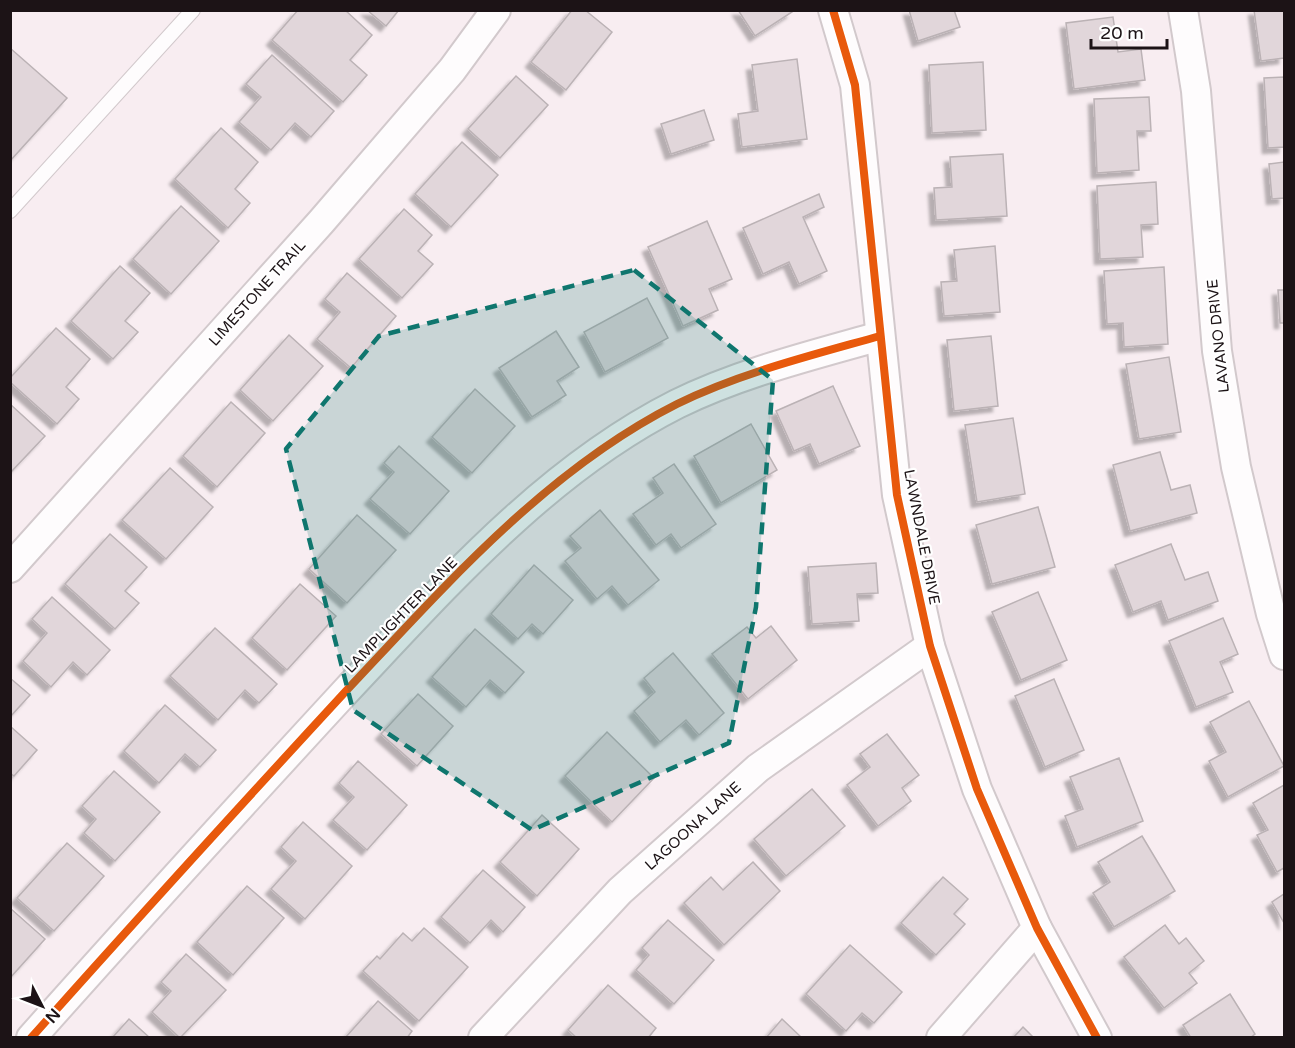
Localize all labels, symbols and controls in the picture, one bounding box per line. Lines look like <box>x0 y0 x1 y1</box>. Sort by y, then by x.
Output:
scale bar <box>1091 12 1168 50</box>
text: 20 m <box>1100 22 1144 44</box>
street label: LIMESTONE TRAIL <box>205 236 309 350</box>
street label: LAVANO DRIVE <box>1203 278 1233 394</box>
street label: LAWNDALE DRIVE <box>900 468 944 606</box>
street label: LAMPLIGHTER LANE <box>341 553 461 677</box>
street label: LAGOONA LANE <box>641 778 745 874</box>
north arrow <box>12 976 72 1036</box>
text: N <box>41 1004 64 1027</box>

